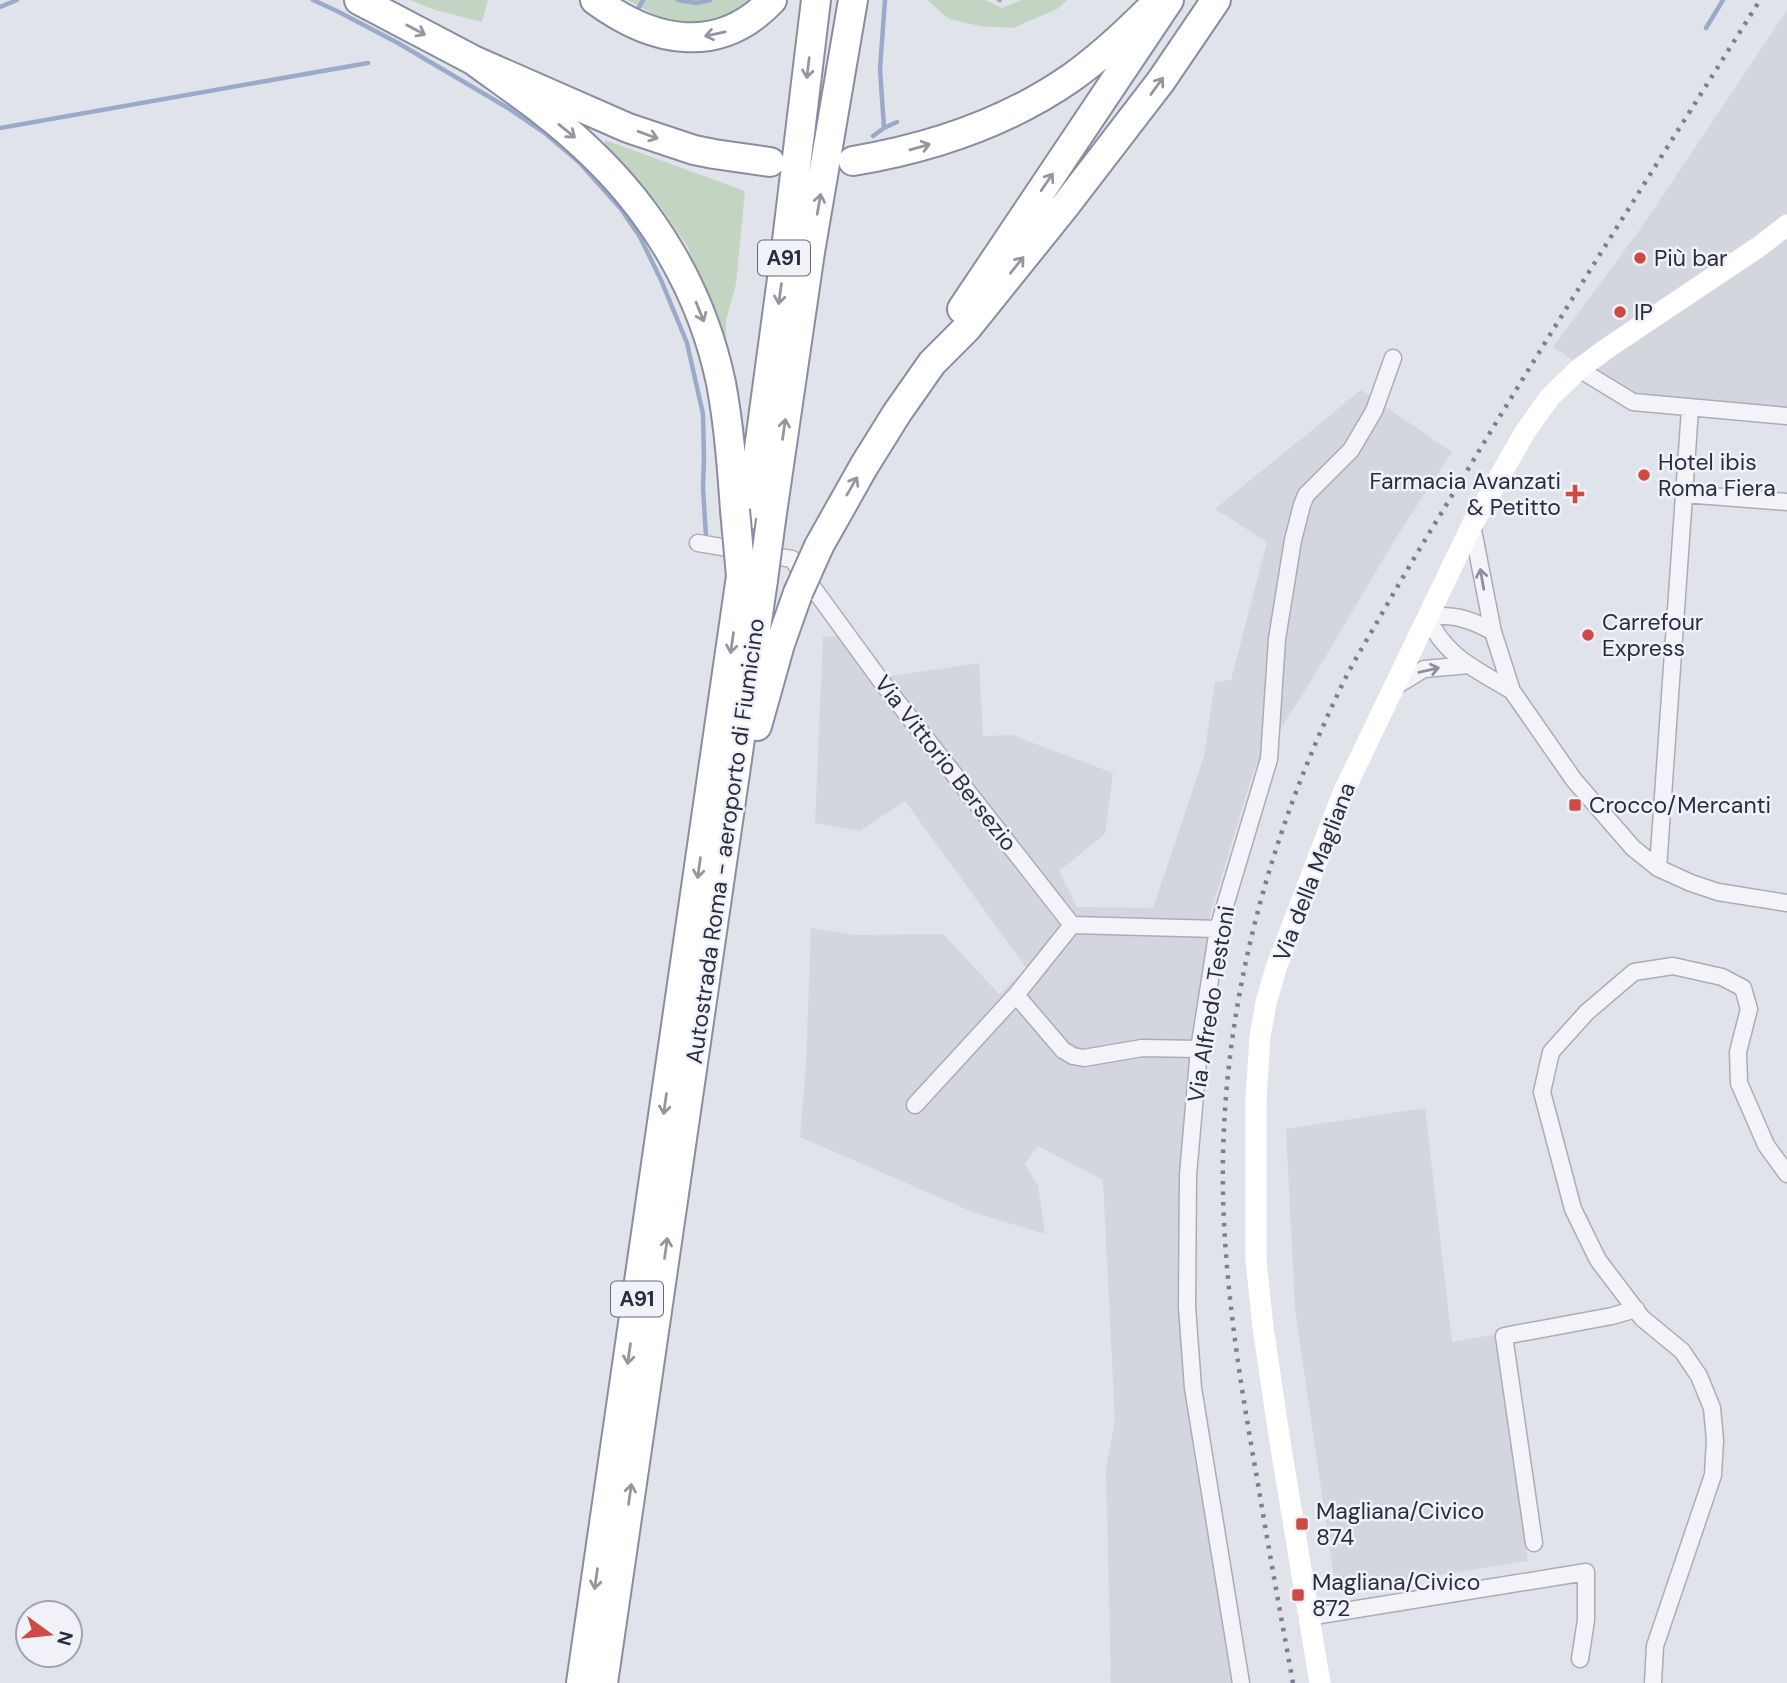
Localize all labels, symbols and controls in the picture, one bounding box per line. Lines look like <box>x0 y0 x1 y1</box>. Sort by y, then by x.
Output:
one-way arrow <box>405 23 426 37</box>
one-way arrow <box>704 28 727 42</box>
one-way arrow <box>801 56 814 79</box>
one-way arrow <box>1150 77 1164 96</box>
one-way arrow <box>557 123 575 138</box>
one-way arrow <box>637 130 659 143</box>
one-way arrow <box>908 140 931 153</box>
one-way arrow <box>1040 172 1054 192</box>
one-way arrow <box>813 193 826 216</box>
road number: A91 <box>758 240 810 276</box>
place label: Più bar <box>1654 243 1728 273</box>
marker: Più bar <box>1632 250 1648 266</box>
one-way arrow <box>1010 257 1025 275</box>
one-way arrow <box>773 282 786 304</box>
place label: IP <box>1634 297 1653 327</box>
one-way arrow <box>694 301 707 322</box>
marker: IP <box>1612 304 1628 320</box>
one-way arrow <box>778 418 791 441</box>
place label: Hotel ibis Roma Fiera <box>1658 447 1776 503</box>
place label: Farmacia Avanzati & Petitto <box>1370 466 1561 522</box>
marker: Hotel ibis Roma Fiera <box>1636 467 1652 483</box>
one-way arrow <box>845 476 859 496</box>
marker: Farmacia Avanzati & Petitto <box>1567 486 1583 502</box>
one-way arrow <box>1474 568 1488 591</box>
place label: Carrefour Express <box>1602 607 1703 663</box>
street label: Autostrada Roma - aeroporto di Fiumicino <box>679 616 771 1066</box>
marker: Carrefour Express <box>1580 627 1596 643</box>
one-way arrow <box>725 631 738 654</box>
one-way arrow <box>1417 663 1439 676</box>
street label: Via Vittorio Bersezio <box>868 669 1024 857</box>
street label: Via della Magliana <box>1266 778 1362 966</box>
place label: Crocco/Mercanti <box>1589 790 1771 820</box>
marker: Crocco/Mercanti <box>1567 797 1583 813</box>
one-way arrow <box>693 857 706 879</box>
street label: Via Alfredo Testoni <box>1181 903 1241 1105</box>
one-way arrow <box>658 1092 671 1115</box>
one-way arrow <box>660 1237 673 1260</box>
road number: A91 <box>611 1282 663 1316</box>
one-way arrow <box>622 1342 635 1365</box>
one-way arrow <box>624 1483 637 1506</box>
place label: Magliana/Civico 874 <box>1316 1496 1484 1552</box>
marker: Magliana/Civico 874 <box>1294 1516 1310 1532</box>
one-way arrow <box>590 1567 603 1590</box>
place label: Magliana/Civico 872 <box>1312 1567 1480 1623</box>
marker: Magliana/Civico 872 <box>1290 1587 1306 1603</box>
north arrow <box>14 1599 84 1669</box>
text: N <box>51 1628 79 1648</box>

